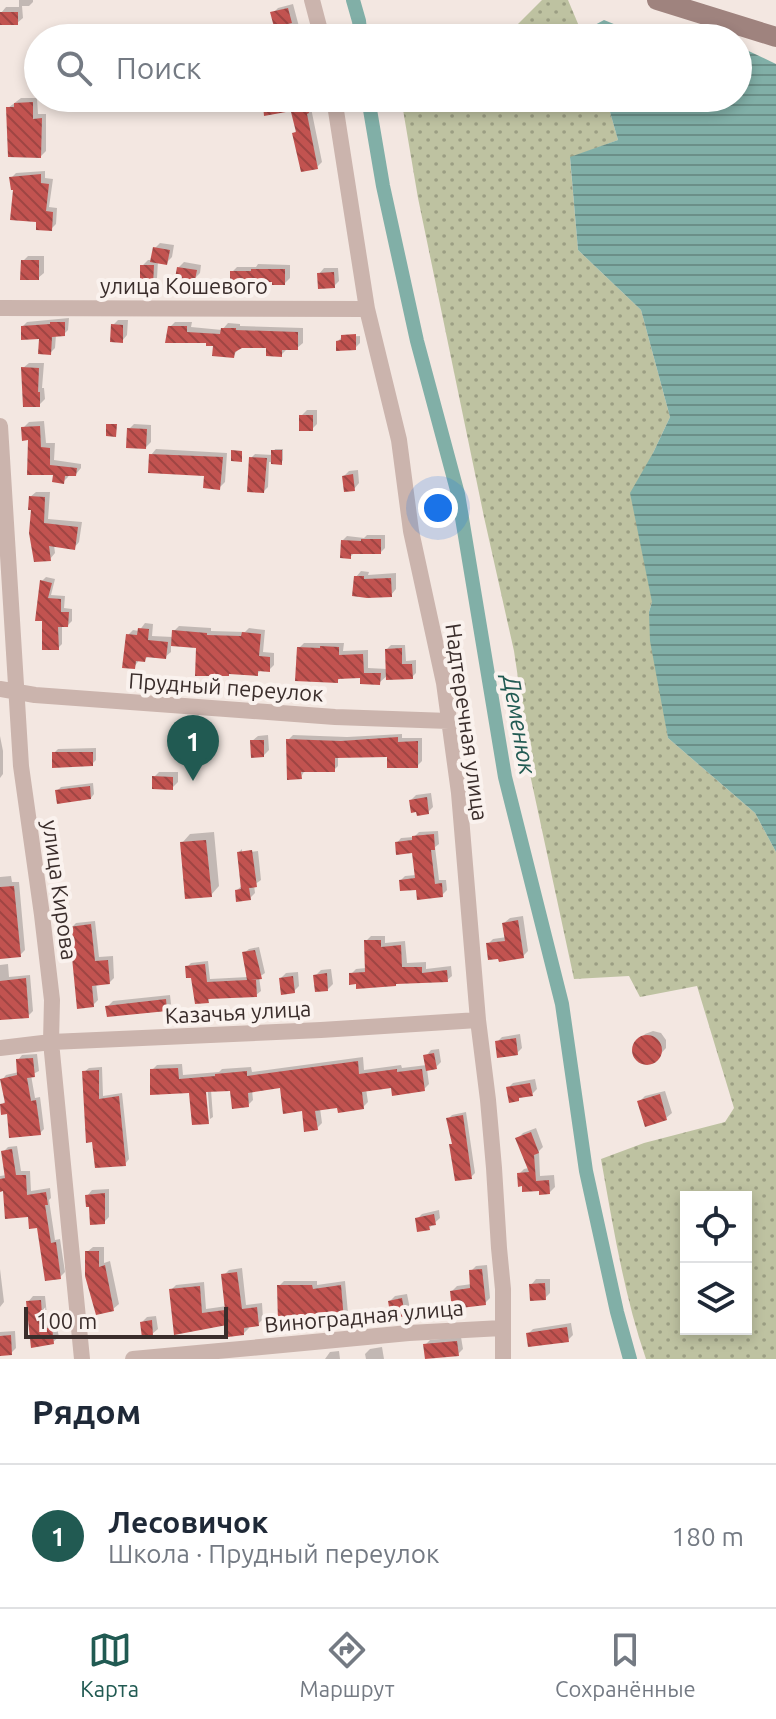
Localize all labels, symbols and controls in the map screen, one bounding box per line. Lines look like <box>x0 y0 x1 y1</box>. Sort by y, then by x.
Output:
search box <box>24 24 752 112</box>
icon: search <box>52 46 96 90</box>
text: Поиск <box>116 51 201 85</box>
street label: улица Кошевого <box>100 273 268 298</box>
your location <box>418 488 458 528</box>
street label: Надтеречная улица <box>441 622 494 822</box>
street label: Прудный переулок <box>128 667 324 706</box>
water label: Деменюк <box>497 670 542 777</box>
pin: 1 <box>167 715 219 781</box>
street label: улица Кирова <box>38 818 83 961</box>
street label: Казачья улица <box>164 995 312 1028</box>
map controls <box>680 1191 752 1335</box>
button: locate <box>680 1191 752 1263</box>
button: layers <box>680 1263 752 1335</box>
street label: Виноградная улица <box>263 1294 465 1337</box>
scale bar <box>24 1303 228 1339</box>
text: 100 m <box>36 1308 97 1333</box>
text: Рядом <box>32 1392 141 1430</box>
text: Лесовичок <box>108 1505 268 1539</box>
text: 1 <box>51 1522 65 1551</box>
text: 180 m <box>672 1522 744 1551</box>
text: Школа · Прудный переулок <box>108 1539 439 1568</box>
tab: Карта <box>80 1628 139 1701</box>
tab: Маршрут <box>300 1628 394 1701</box>
tab: Сохранённые <box>555 1628 696 1701</box>

